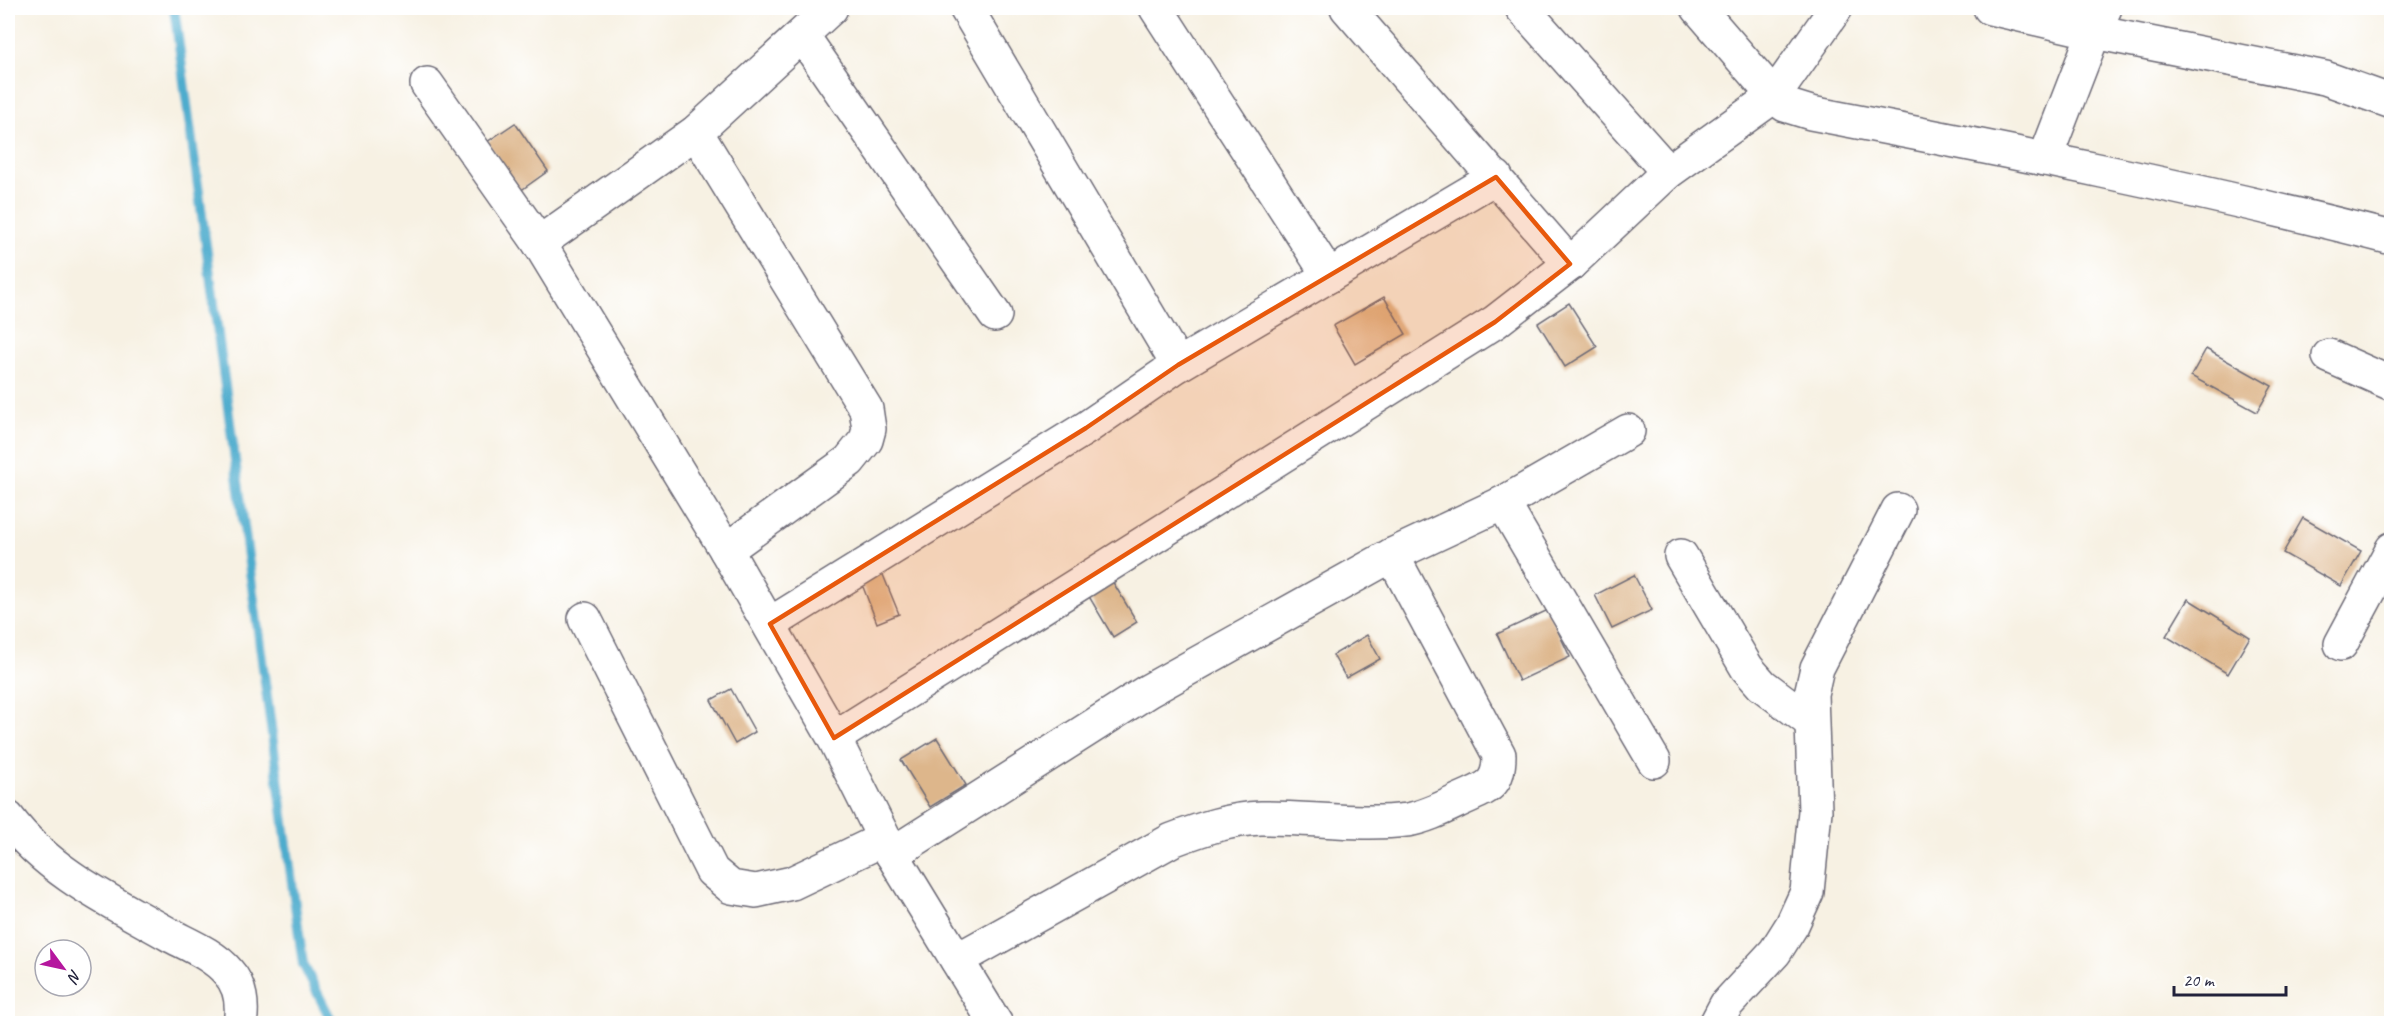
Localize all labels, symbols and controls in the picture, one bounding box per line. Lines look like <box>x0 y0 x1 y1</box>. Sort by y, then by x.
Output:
north arrow <box>33 938 93 998</box>
scale bar <box>2174 959 2286 997</box>
text: N <box>62 966 86 988</box>
text: 20 m <box>2183 969 2216 991</box>

